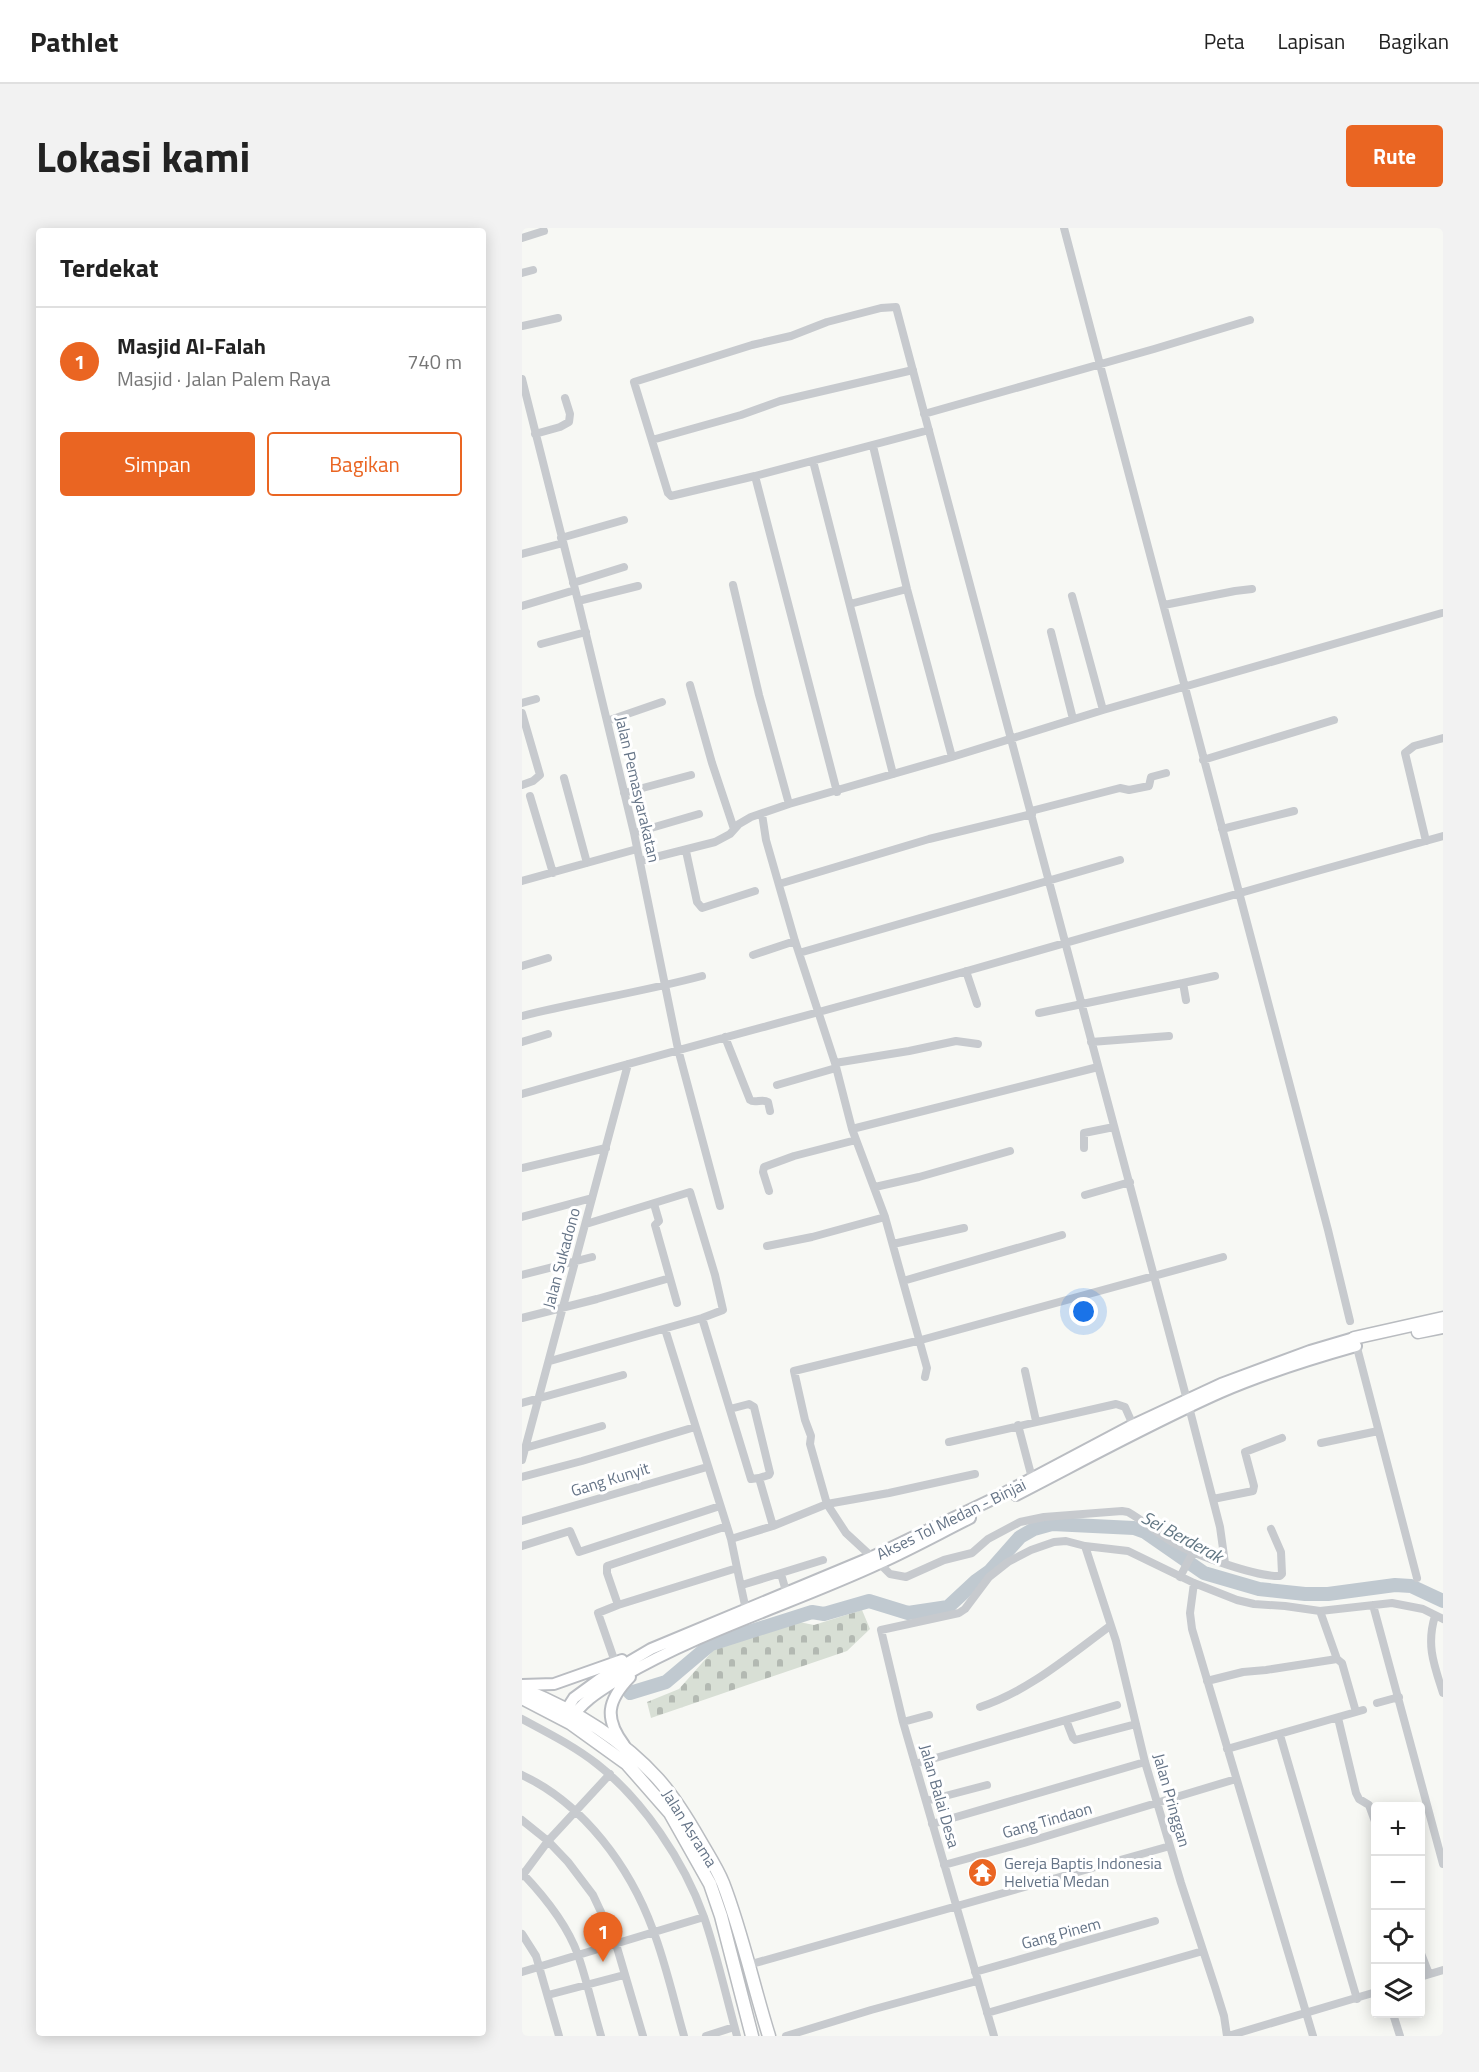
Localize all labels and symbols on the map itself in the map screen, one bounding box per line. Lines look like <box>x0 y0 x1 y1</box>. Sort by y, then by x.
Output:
street label: Jalan Pemasyarakatan <box>609 713 667 865</box>
street label: Jalan Sukadono <box>536 1205 586 1311</box>
your location <box>1069 1297 1098 1326</box>
street label: Gang Kunyit <box>568 1456 653 1502</box>
street label: Akses Tol Medan - Binjai <box>872 1472 1030 1566</box>
water label: Sei Berderak <box>1137 1504 1230 1570</box>
street label: Jalan Balai Desa <box>914 1741 966 1851</box>
street label: Jalan Pringgan <box>1147 1750 1197 1850</box>
street label: Jalan Asrama <box>656 1784 724 1872</box>
street label: Gang Tindaon <box>999 1796 1095 1844</box>
place label: Gereja Baptis Indonesia Helvetia Medan <box>1004 1851 1162 1893</box>
temple icon: Gereja Baptis Indonesia Helvetia Medan <box>967 1856 999 1888</box>
street label: Gang Pinem <box>1019 1911 1103 1955</box>
pin: 1 <box>584 1912 622 1962</box>

